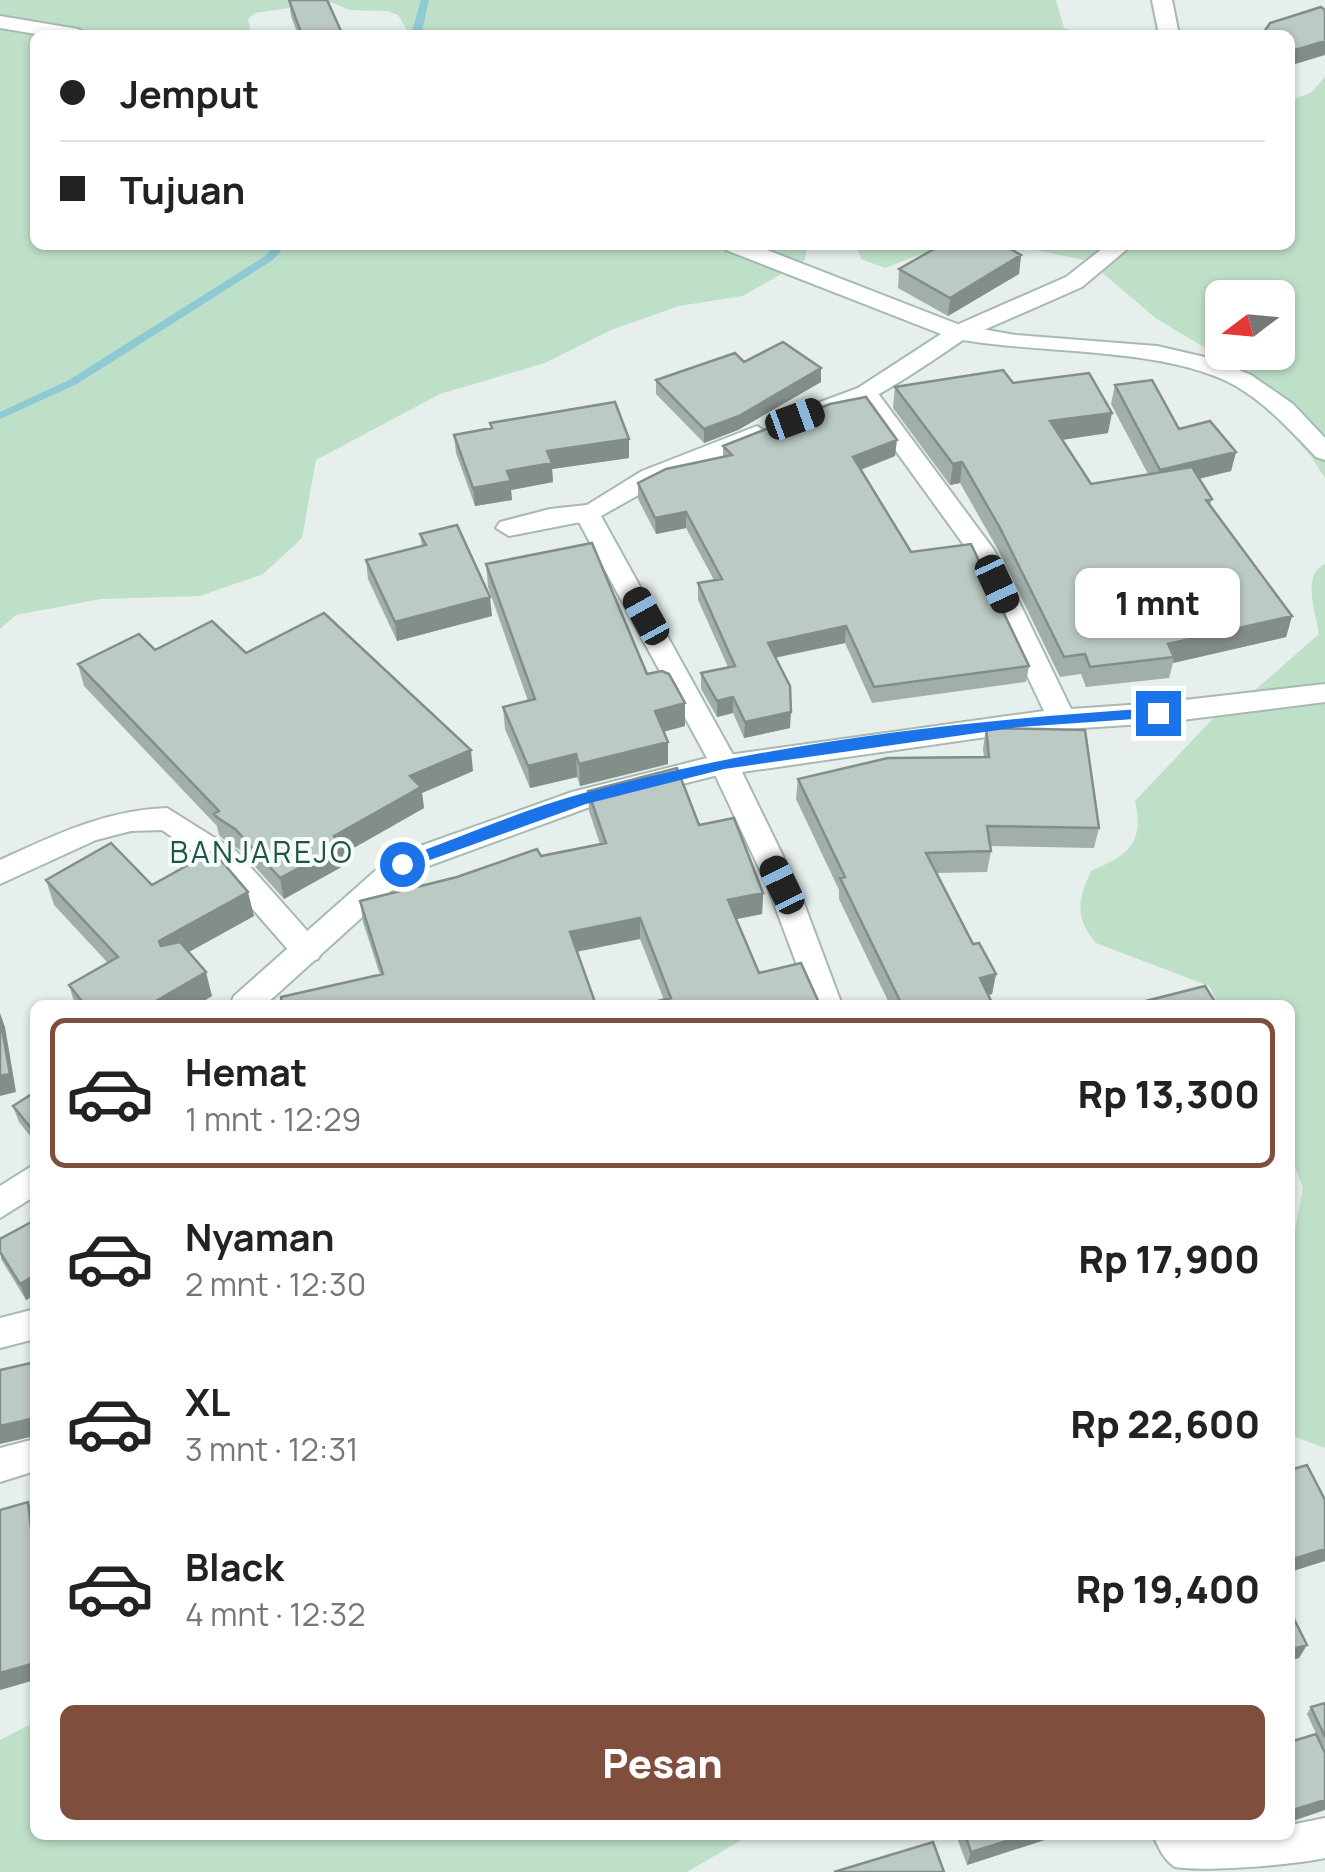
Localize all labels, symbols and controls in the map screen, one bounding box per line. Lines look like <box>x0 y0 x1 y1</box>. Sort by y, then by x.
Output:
text: Jemput <box>120 67 259 119</box>
text: Tujuan <box>120 163 245 215</box>
north arrow <box>1205 280 1295 370</box>
map controls <box>1205 280 1295 370</box>
car <box>762 395 828 443</box>
car <box>971 550 1023 618</box>
callout: 1 mnt <box>1076 568 1240 638</box>
text: 1 mnt <box>1115 581 1200 625</box>
car <box>618 582 674 650</box>
route end <box>1136 691 1181 736</box>
district label: BANJAREJO <box>170 831 354 872</box>
route start <box>380 842 425 887</box>
car <box>755 851 809 919</box>
text: Hemat <box>185 1045 307 1097</box>
icon: car <box>65 1048 155 1138</box>
text: Rp 13,300 <box>1078 1067 1260 1119</box>
text: 1 mnt · 12:29 <box>185 1097 361 1141</box>
text: Nyaman <box>185 1210 335 1262</box>
icon: car <box>65 1213 155 1303</box>
text: Rp 17,900 <box>1078 1232 1260 1284</box>
text: 2 mnt · 12:30 <box>185 1262 366 1306</box>
text: XL <box>185 1375 230 1427</box>
icon: car <box>65 1378 155 1468</box>
text: Rp 22,600 <box>1070 1397 1260 1449</box>
text: 3 mnt · 12:31 <box>185 1427 359 1471</box>
text: Black <box>185 1540 284 1592</box>
icon: car <box>65 1543 155 1633</box>
text: Rp 19,400 <box>1076 1562 1260 1614</box>
text: 4 mnt · 12:32 <box>185 1592 366 1636</box>
button: Pesan <box>60 1705 1265 1820</box>

